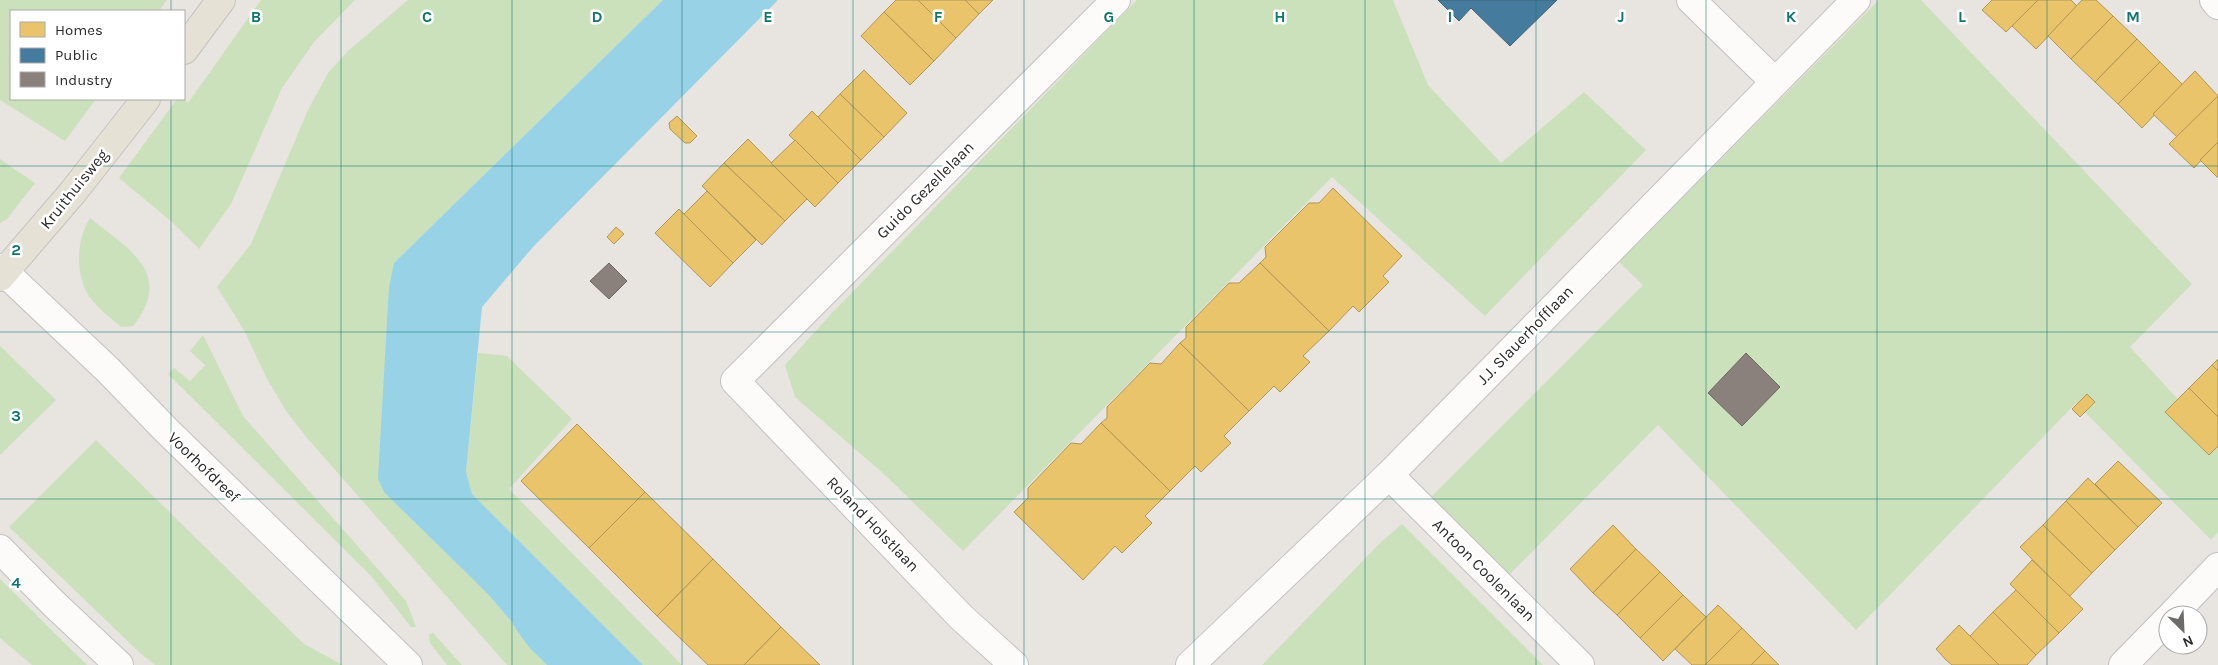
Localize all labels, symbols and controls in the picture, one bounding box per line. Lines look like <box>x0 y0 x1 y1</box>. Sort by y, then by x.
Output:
text: B <box>251 7 261 26</box>
text: C <box>422 7 432 26</box>
text: D <box>592 7 603 26</box>
text: E <box>763 7 773 26</box>
text: F <box>934 7 943 26</box>
text: G <box>1104 7 1114 26</box>
text: H <box>1274 7 1286 26</box>
text: I <box>1448 7 1452 26</box>
text: J <box>1617 7 1625 26</box>
text: K <box>1786 7 1797 26</box>
text: L <box>1958 7 1966 26</box>
text: M <box>2126 7 2140 26</box>
legend <box>10 10 185 100</box>
text: Homes <box>55 21 103 39</box>
text: Public <box>55 46 98 64</box>
text: Industry <box>55 71 112 89</box>
street label: Guido Gezellelaan <box>872 137 978 243</box>
street label: Kruithuisweg <box>36 145 112 233</box>
text: 2 <box>11 240 21 259</box>
street label: J.J. Slauerhofflaan <box>1473 282 1577 388</box>
text: 3 <box>11 406 21 425</box>
street label: Voorhofdreef <box>164 428 244 506</box>
street label: Roland Holstlaan <box>823 472 923 576</box>
street label: Antoon Coolenlaan <box>1429 515 1539 625</box>
text: 4 <box>11 573 21 592</box>
north arrow <box>2158 605 2208 655</box>
text: N <box>2180 632 2196 651</box>

